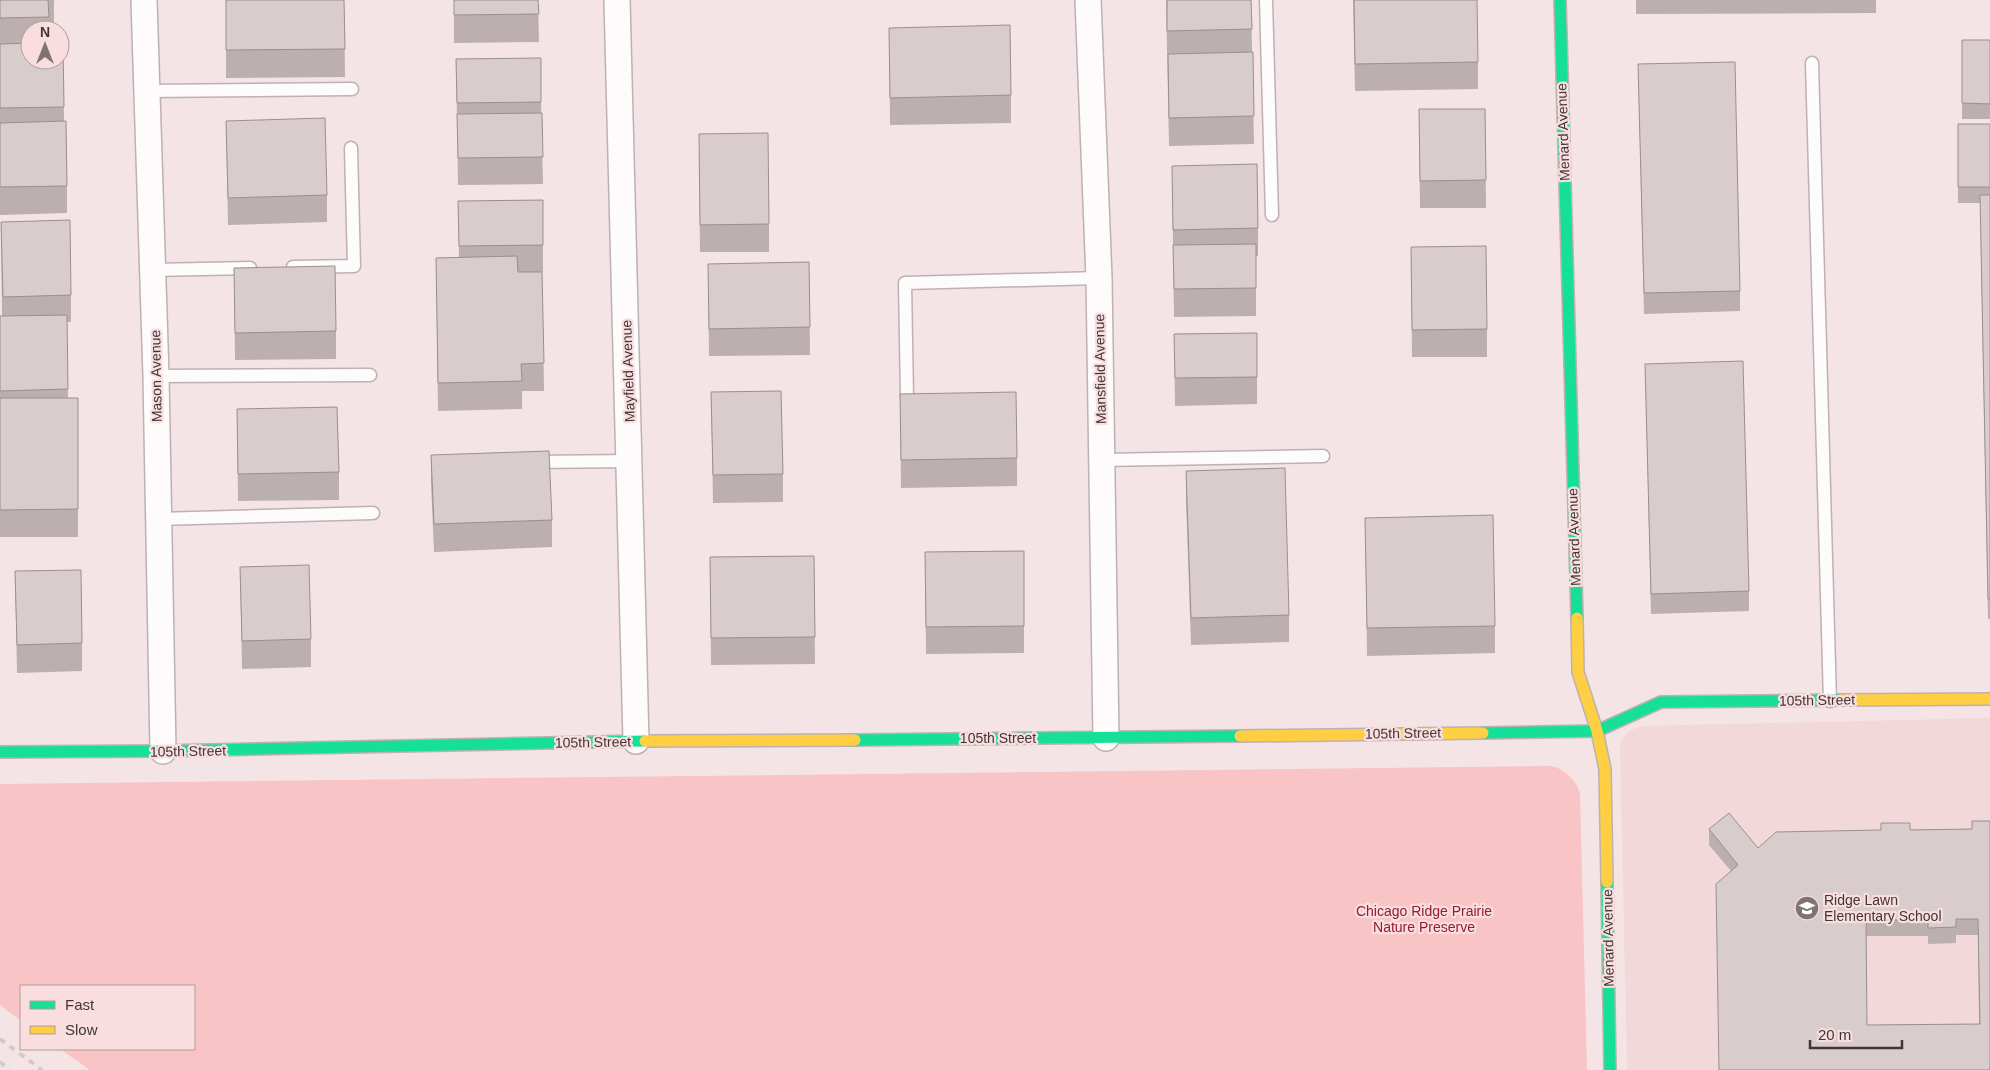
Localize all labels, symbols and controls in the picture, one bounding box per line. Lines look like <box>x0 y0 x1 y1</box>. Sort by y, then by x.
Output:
north arrow <box>20 20 70 70</box>
text: N <box>40 24 50 40</box>
street label: Menard Avenue <box>1553 83 1573 181</box>
street label: Mansfield Avenue <box>1091 314 1109 424</box>
street label: Mayfield Avenue <box>618 319 638 422</box>
street label: Mason Avenue <box>147 329 165 422</box>
street label: Menard Avenue <box>1564 488 1584 586</box>
street label: 105th Street <box>1779 691 1855 709</box>
street label: 105th Street <box>1365 724 1441 742</box>
street label: 105th Street <box>960 730 1036 746</box>
street label: 105th Street <box>555 733 631 751</box>
street label: 105th Street <box>150 742 226 760</box>
street label: Menard Avenue <box>1599 889 1617 987</box>
place label: Ridge Lawn Elementary School <box>1824 892 1942 924</box>
school or university icon: Ridge Lawn Elementary School <box>1794 895 1820 921</box>
park label: Chicago Ridge Prairie Nature Preserve <box>1356 903 1492 935</box>
legend <box>20 985 195 1050</box>
text: Fast <box>65 996 95 1013</box>
scale bar <box>1810 1018 1902 1050</box>
text: Slow <box>65 1021 98 1038</box>
text: 20 m <box>1818 1026 1851 1043</box>

